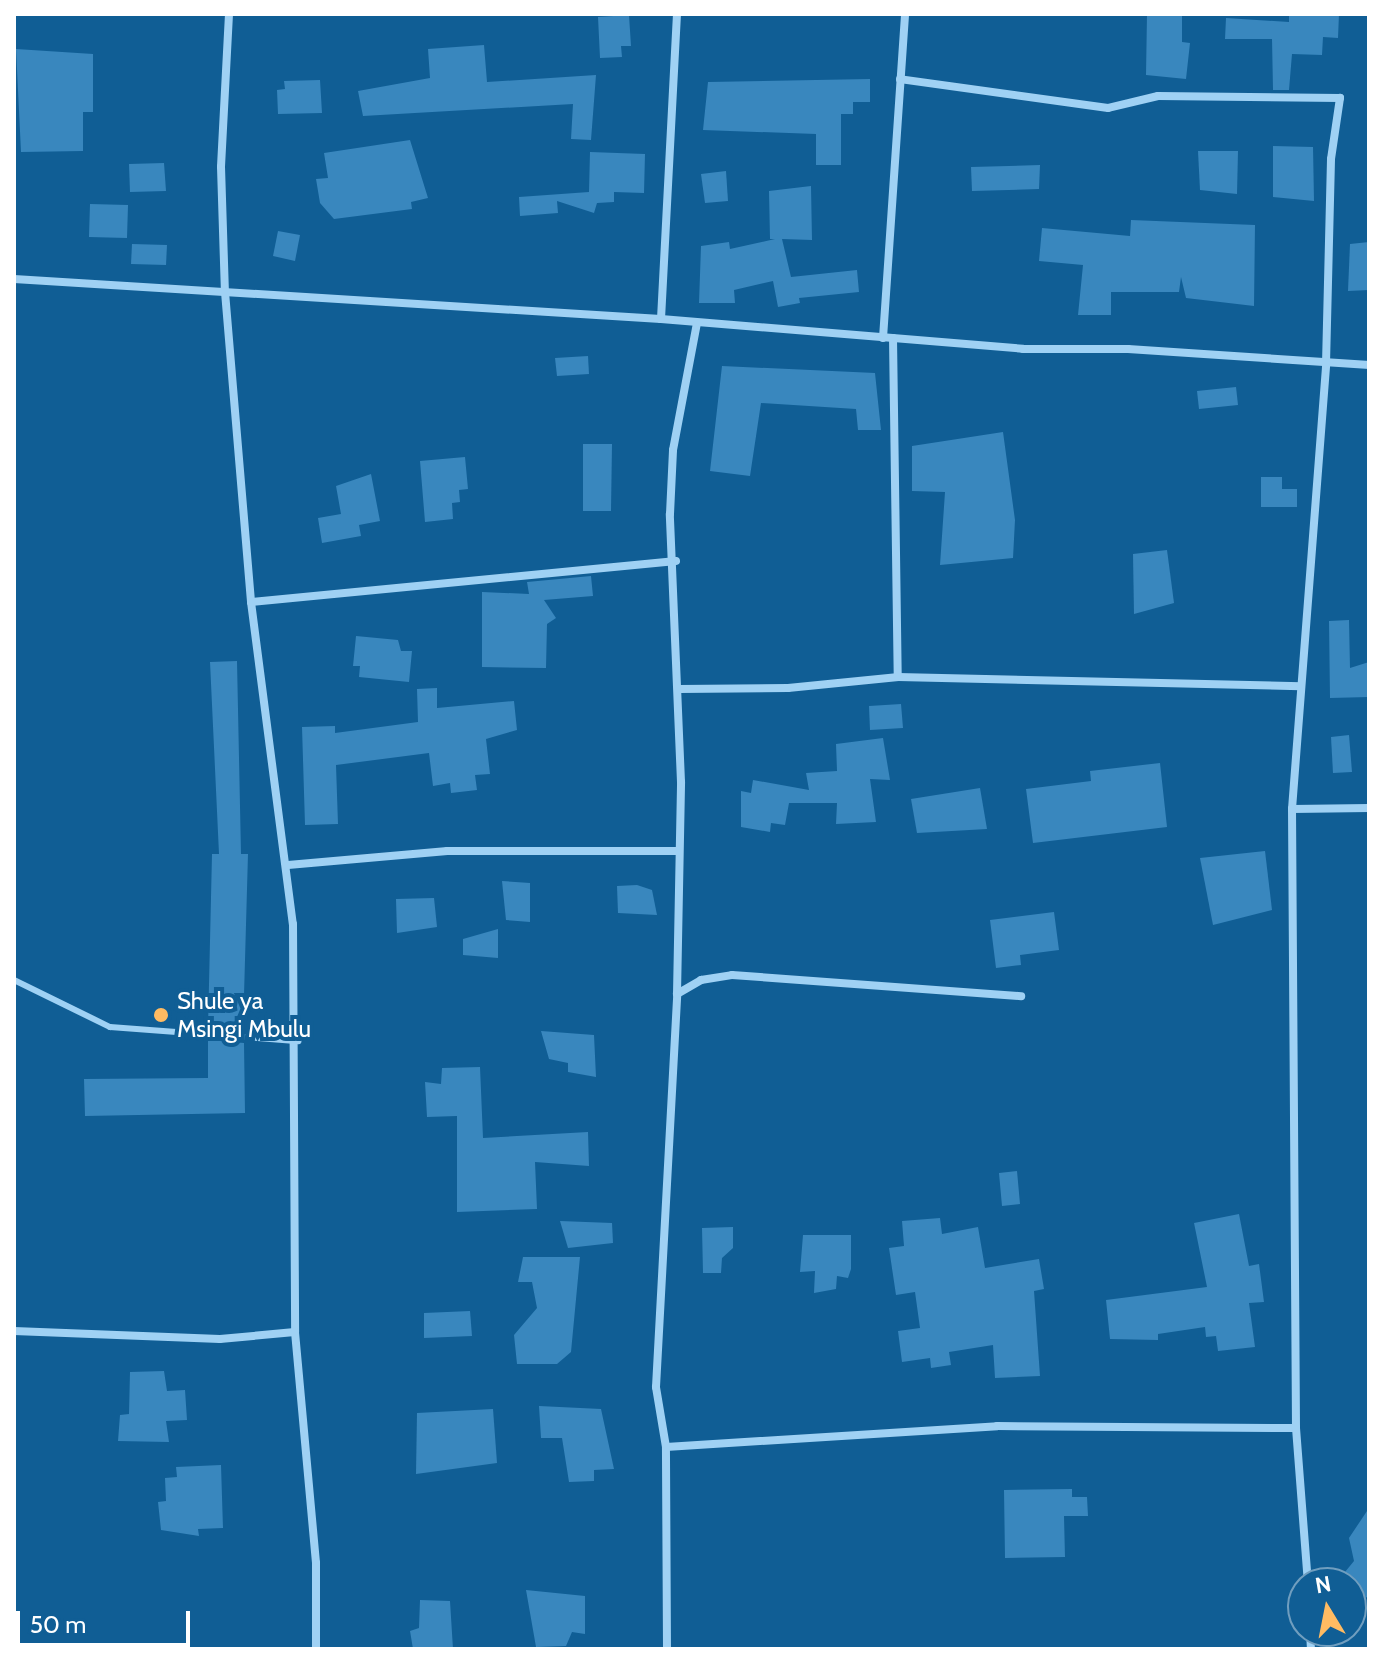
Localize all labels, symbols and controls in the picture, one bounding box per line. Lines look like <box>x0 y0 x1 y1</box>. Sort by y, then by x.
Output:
place label: Shule ya Msingi Mbulu <box>177 987 311 1043</box>
marker: Shule ya Msingi Mbulu <box>152 1006 170 1024</box>
north arrow <box>1287 1567 1367 1647</box>
text: N <box>1313 1570 1333 1599</box>
scale bar <box>20 1595 194 1645</box>
text: 50 m <box>30 1610 86 1639</box>

